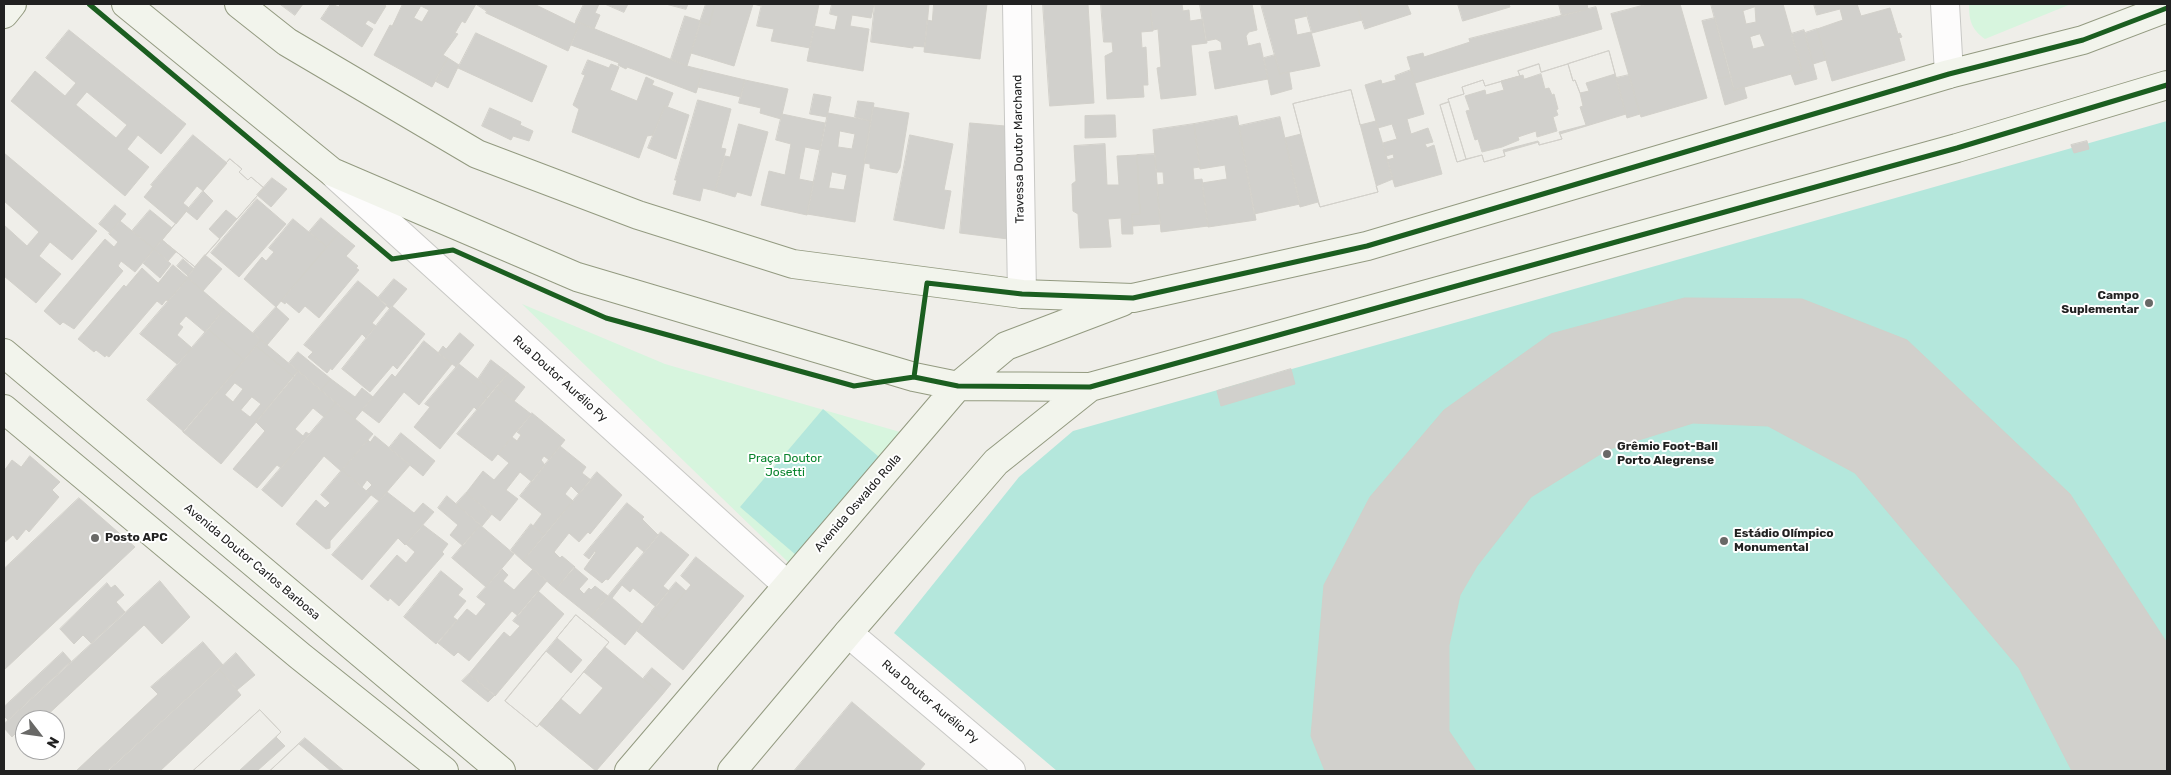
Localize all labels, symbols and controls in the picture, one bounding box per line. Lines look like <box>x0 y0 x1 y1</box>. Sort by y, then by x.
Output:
street label: Travessa Doutor Marchand <box>1011 74 1027 224</box>
place label: Campo Suplementar <box>2061 289 2139 317</box>
marker: Campo Suplementar <box>2143 297 2155 309</box>
street label: Rua Doutor Aurélio Py <box>510 333 610 425</box>
place label: Grêmio Foot-Ball Porto Alegrense <box>1617 440 1718 468</box>
marker: Grêmio Foot-Ball Porto Alegrense <box>1601 448 1613 460</box>
street label: Avenida Oswaldo Rolla <box>812 451 904 555</box>
park label: Praça Doutor Josetti <box>748 452 822 480</box>
street label: Avenida Doutor Carlos Barbosa <box>181 501 323 623</box>
place label: Estádio Olímpico Monumental <box>1734 527 1834 555</box>
place label: Posto APC <box>105 531 168 545</box>
marker: Posto APC <box>89 532 101 544</box>
marker: Estádio Olímpico Monumental <box>1718 535 1730 547</box>
street label: Rua Doutor Aurélio Py <box>878 657 982 747</box>
north arrow <box>15 710 65 760</box>
text: N <box>43 734 62 751</box>

